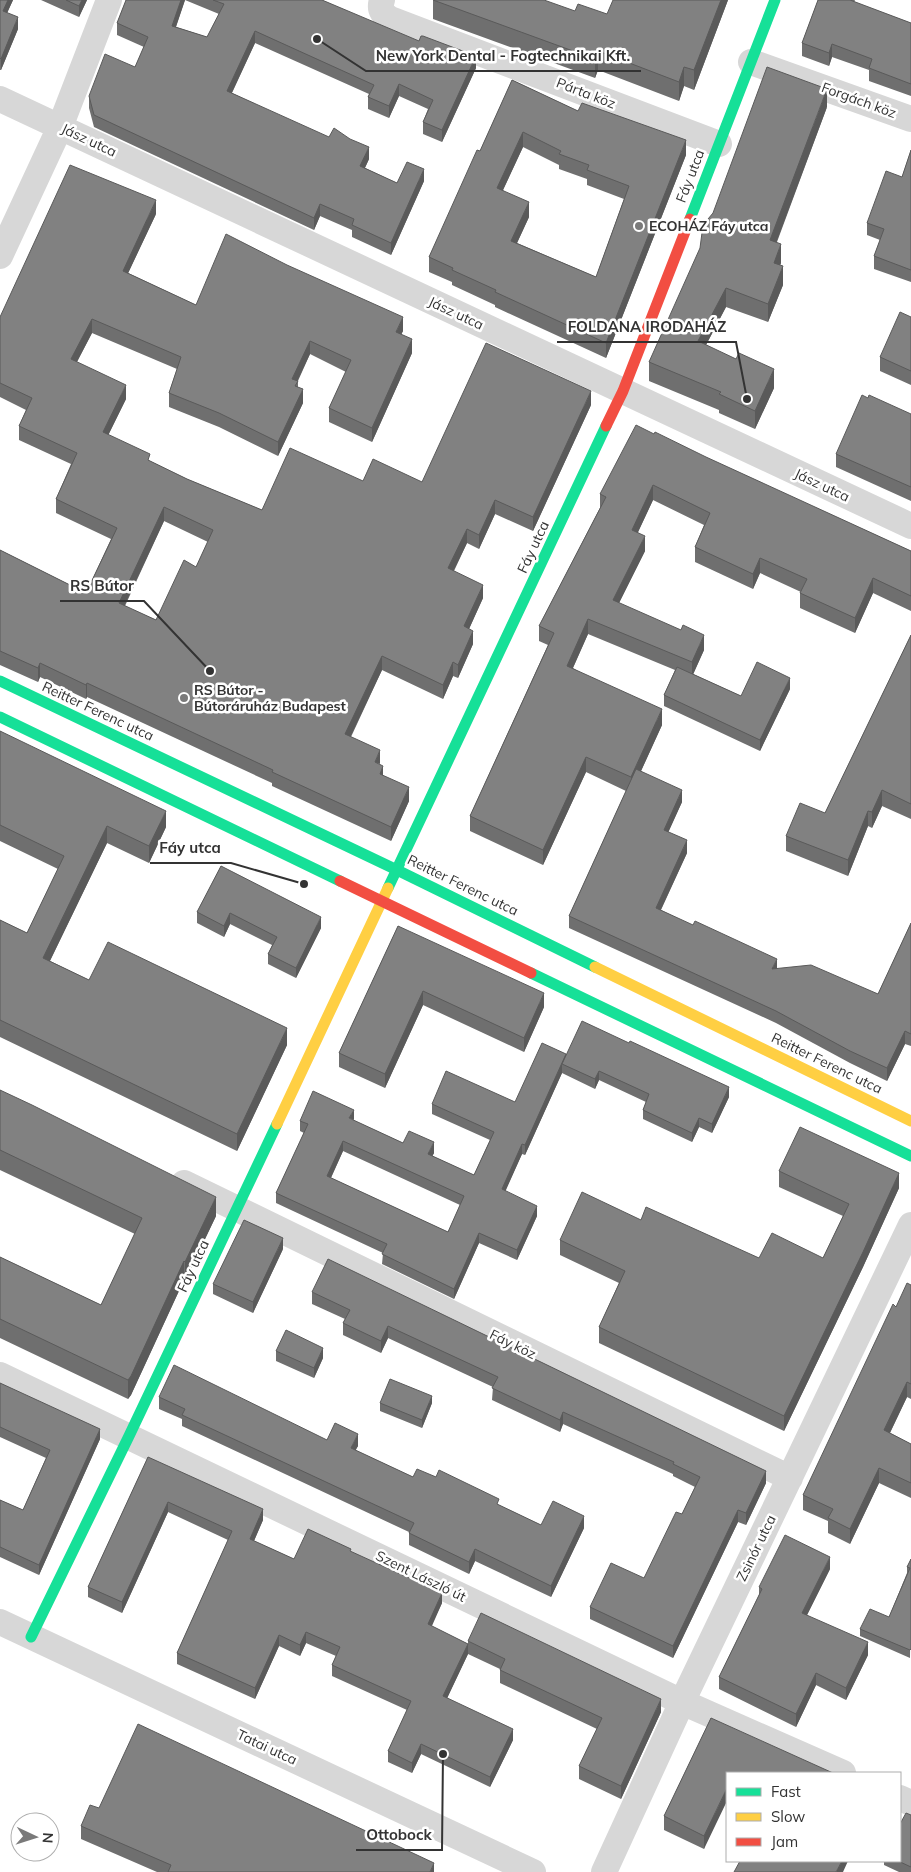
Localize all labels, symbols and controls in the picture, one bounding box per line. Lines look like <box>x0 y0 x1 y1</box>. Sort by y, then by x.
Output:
callout: New York Dental - Fogtechnikai Kft. <box>366 41 641 71</box>
text: New York Dental - Fogtechnikai Kft. <box>376 46 630 65</box>
street label: Párta köz <box>554 73 618 113</box>
street label: Forgách köz <box>819 78 899 122</box>
street label: Jász utca <box>58 119 120 161</box>
street label: Fáy utca <box>672 147 708 205</box>
place label: ECOHÁZ Fáy utca <box>649 217 769 235</box>
marker: ECOHÁZ Fáy utca <box>633 220 645 232</box>
street label: Jász utca <box>425 292 487 334</box>
callout: FOLDANA IRODAHÁZ <box>557 312 736 342</box>
text: FOLDANA IRODAHÁZ <box>568 317 726 336</box>
street label: Jász utca <box>791 464 853 506</box>
street label: Fáy utca <box>513 518 553 576</box>
callout: RS Bútor <box>60 571 144 601</box>
text: RS Bútor <box>70 576 134 595</box>
street label: Reitter Ferenc utca <box>39 677 157 745</box>
place label: RS Bútor - Bútoráruház Budapest <box>194 681 347 715</box>
marker: RS Bútor - Bútoráruház Budapest <box>178 692 190 704</box>
callout: Fáy utca <box>150 833 231 863</box>
text: Fáy utca <box>159 838 221 857</box>
street label: Reitter Ferenc utca <box>405 850 521 920</box>
street label: Reitter Ferenc utca <box>769 1028 885 1098</box>
street label: Fáy utca <box>173 1237 213 1295</box>
street label: Fáy köz <box>487 1325 539 1363</box>
street label: Zsinór utca <box>732 1512 780 1584</box>
street label: Szent László út <box>373 1546 469 1606</box>
street label: Tatai utca <box>234 1725 300 1769</box>
legend <box>726 1772 901 1862</box>
text: Fast <box>771 1782 801 1801</box>
text: Slow <box>771 1807 805 1826</box>
north arrow <box>10 1812 60 1862</box>
callout: Ottobock <box>356 1820 442 1850</box>
text: Ottobock <box>366 1825 433 1844</box>
text: N <box>39 1832 57 1844</box>
text: Jam <box>771 1832 798 1851</box>

